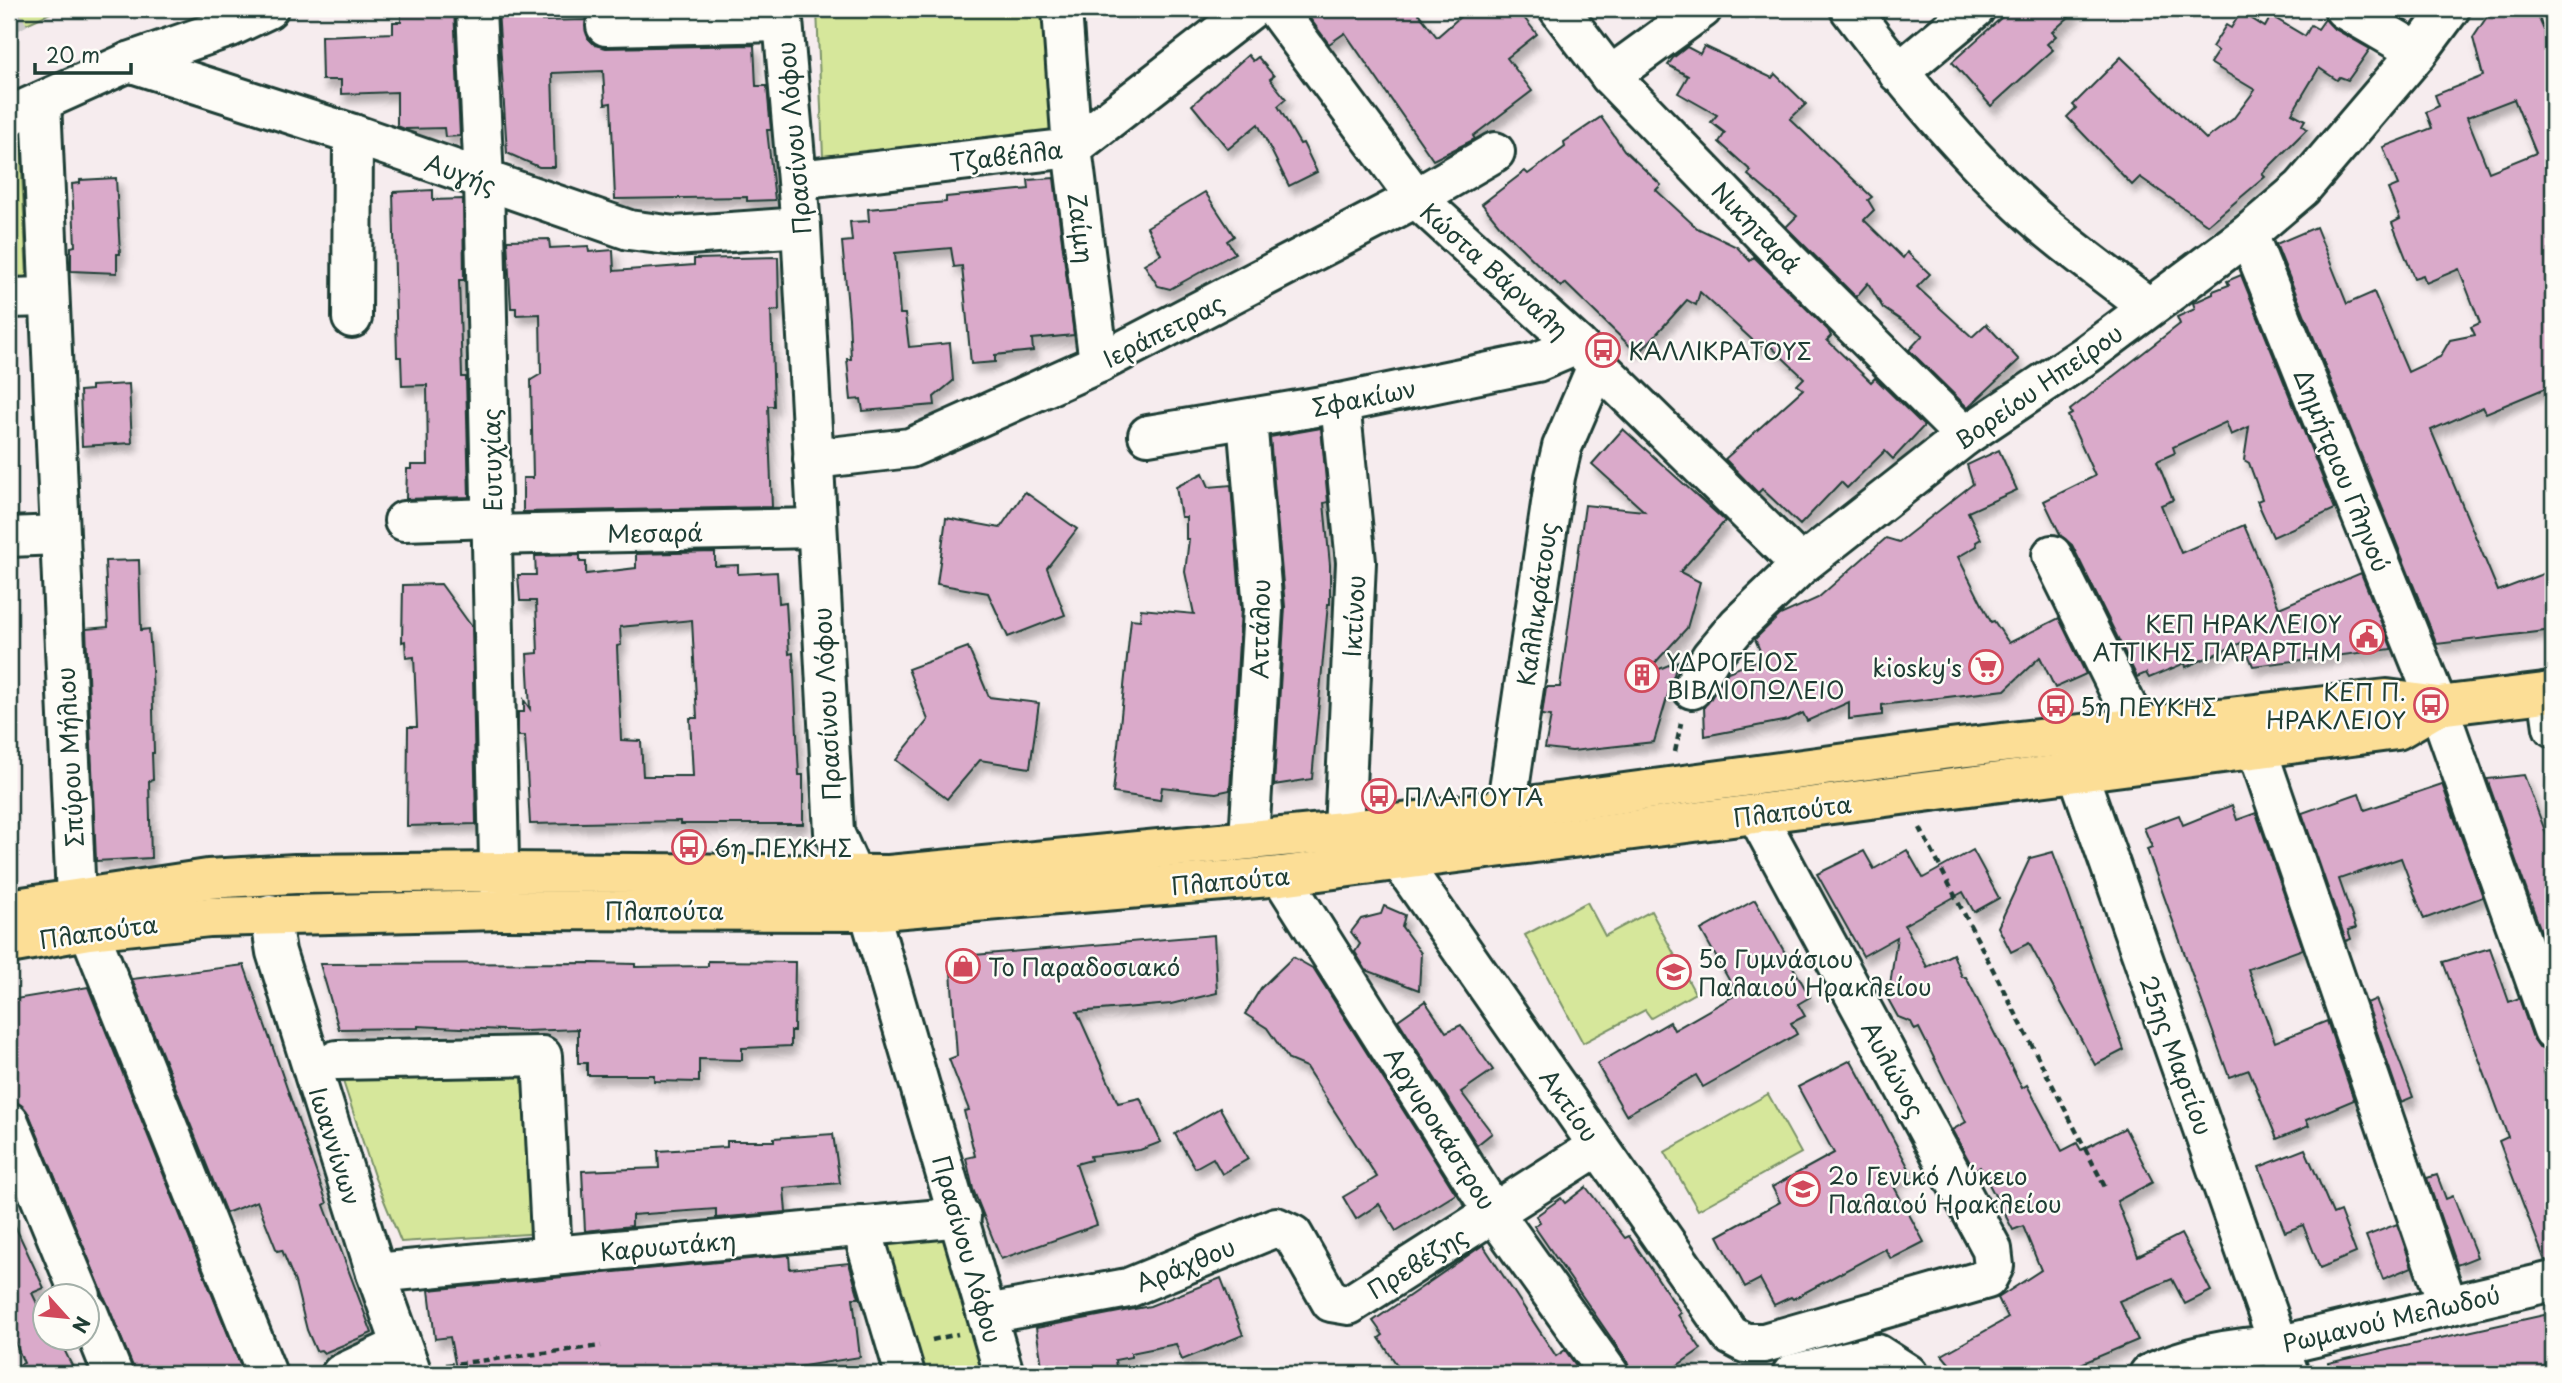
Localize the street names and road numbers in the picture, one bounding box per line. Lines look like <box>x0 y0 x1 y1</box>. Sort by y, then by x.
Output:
street label: Πρασίνου Λόφου <box>767 40 819 236</box>
street label: Τζαβέλλα <box>947 130 1065 180</box>
street label: Αυγής <box>420 144 502 202</box>
street label: Νικηταρά <box>1704 173 1810 281</box>
street label: Ζαίμη <box>1060 191 1104 265</box>
street label: Κώστα Βάρναλη <box>1413 193 1577 347</box>
street label: Ιεράπετρας <box>1096 284 1230 376</box>
street label: Βορείου Ηπείρου <box>1947 314 2129 458</box>
street label: Δημήτριου Γληνού <box>2286 363 2400 577</box>
street label: Σφακίων <box>1309 369 1419 425</box>
street label: Ευτυχίας <box>472 408 510 512</box>
street label: Μεσαρά <box>607 513 703 551</box>
street label: Καλλικράτους <box>1507 520 1565 688</box>
street label: Ικτίνου <box>1333 574 1373 658</box>
street label: Αττάλου <box>1240 579 1278 679</box>
street label: Πρασίνου Λόφου <box>803 606 849 802</box>
street label: Σπύρου Μήλιου <box>46 666 92 848</box>
street label: Πλαπούτα <box>1730 785 1854 835</box>
street label: Πλαπούτα <box>1169 857 1291 903</box>
street label: Πλαπούτα <box>604 892 724 928</box>
street label: Πλαπούτα <box>36 905 160 957</box>
street label: 25ης Μαρτίου <box>2131 970 2223 1140</box>
street label: Αυλώνος <box>1854 1014 1934 1124</box>
street label: Αργυροκάστρου <box>1376 1040 1506 1216</box>
street label: Ακτίου <box>1532 1061 1608 1149</box>
street label: Ιωαννίνων <box>301 1082 371 1210</box>
street label: Πρασίνου Λόφου <box>924 1151 1012 1347</box>
street label: Πρεβέζης <box>1360 1217 1474 1307</box>
street label: Καρυωτάκη <box>599 1221 737 1269</box>
street label: Αράχθου <box>1130 1228 1240 1300</box>
street label: Ρωμανού Μελωδού <box>2279 1275 2503 1361</box>

